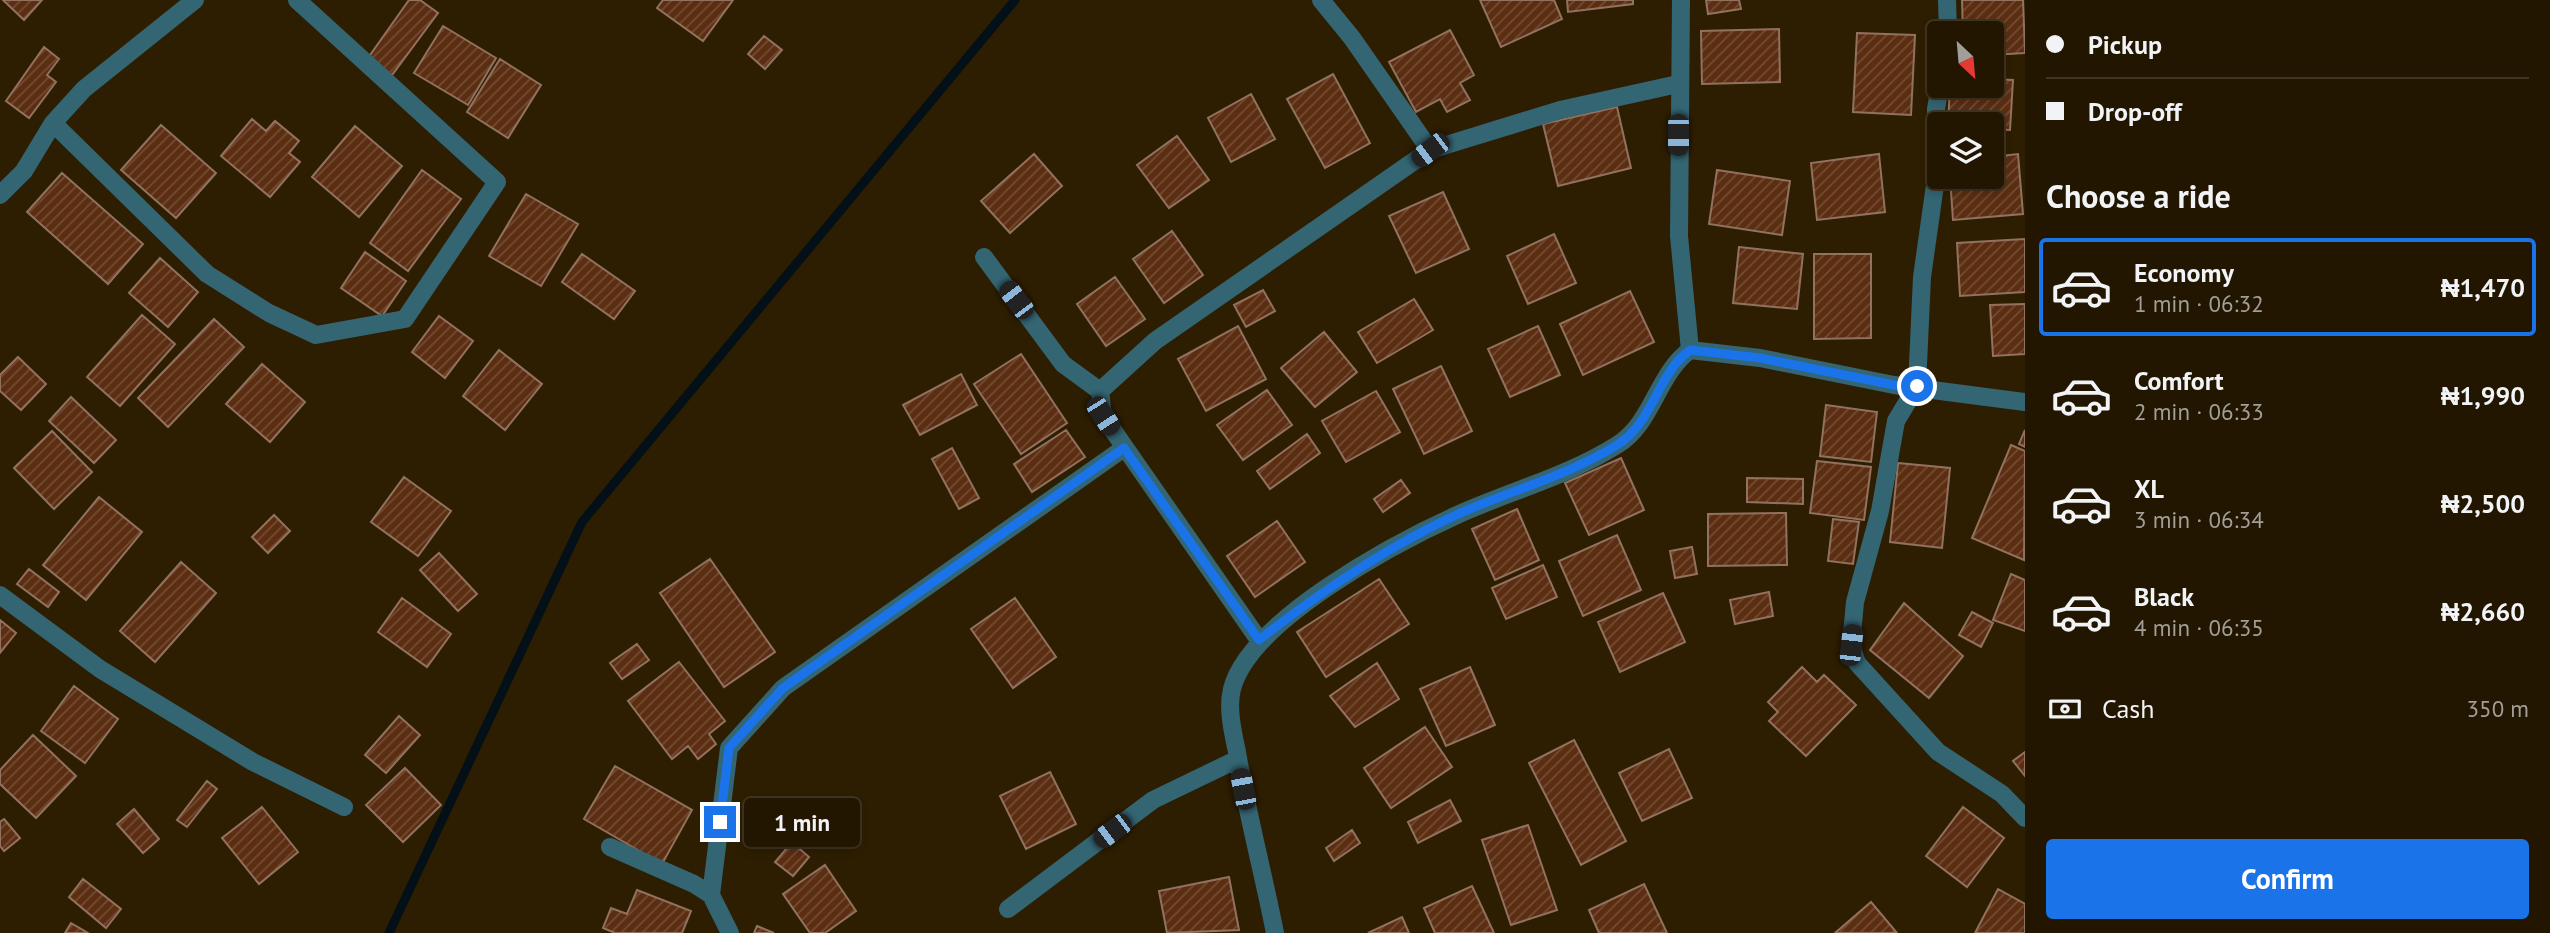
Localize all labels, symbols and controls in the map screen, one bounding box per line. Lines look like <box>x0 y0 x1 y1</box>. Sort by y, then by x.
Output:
north arrow <box>1927 21 2004 98</box>
map controls <box>1927 21 2004 189</box>
text: Pickup <box>2088 28 2162 61</box>
text: Drop-off <box>2088 95 2182 128</box>
button: layers <box>1927 112 2004 189</box>
car <box>1668 114 1689 156</box>
car <box>1407 129 1454 171</box>
text: Choose a ride <box>2046 175 2231 217</box>
icon: car <box>2050 256 2113 319</box>
text: Economy <box>2134 256 2234 289</box>
text: ₦1,470 <box>2441 271 2525 304</box>
car <box>995 277 1038 323</box>
text: 1 min · 06:32 <box>2134 289 2264 318</box>
icon: car <box>2050 364 2113 427</box>
text: Comfort <box>2134 364 2224 397</box>
route start <box>1901 370 1933 402</box>
text: ₦1,990 <box>2441 379 2525 412</box>
car <box>1083 393 1124 439</box>
text: 2 min · 06:33 <box>2134 397 2264 426</box>
icon: car <box>2050 472 2113 535</box>
text: XL <box>2134 472 2164 505</box>
text: ₦2,500 <box>2441 487 2525 520</box>
text: 3 min · 06:34 <box>2134 505 2264 534</box>
icon: car <box>2050 580 2113 643</box>
text: Black <box>2134 580 2194 613</box>
text: ₦2,660 <box>2441 595 2525 628</box>
text: 4 min · 06:35 <box>2134 613 2264 642</box>
car <box>1839 623 1864 667</box>
icon: cash <box>2046 690 2084 728</box>
text: Cash <box>2102 692 2154 725</box>
text: 350 m <box>2467 694 2529 723</box>
car <box>1229 766 1258 812</box>
callout: 1 min <box>744 798 860 846</box>
route end <box>704 806 736 838</box>
text: 1 min <box>774 808 830 837</box>
car <box>1089 810 1136 852</box>
button: Confirm <box>2046 839 2529 919</box>

